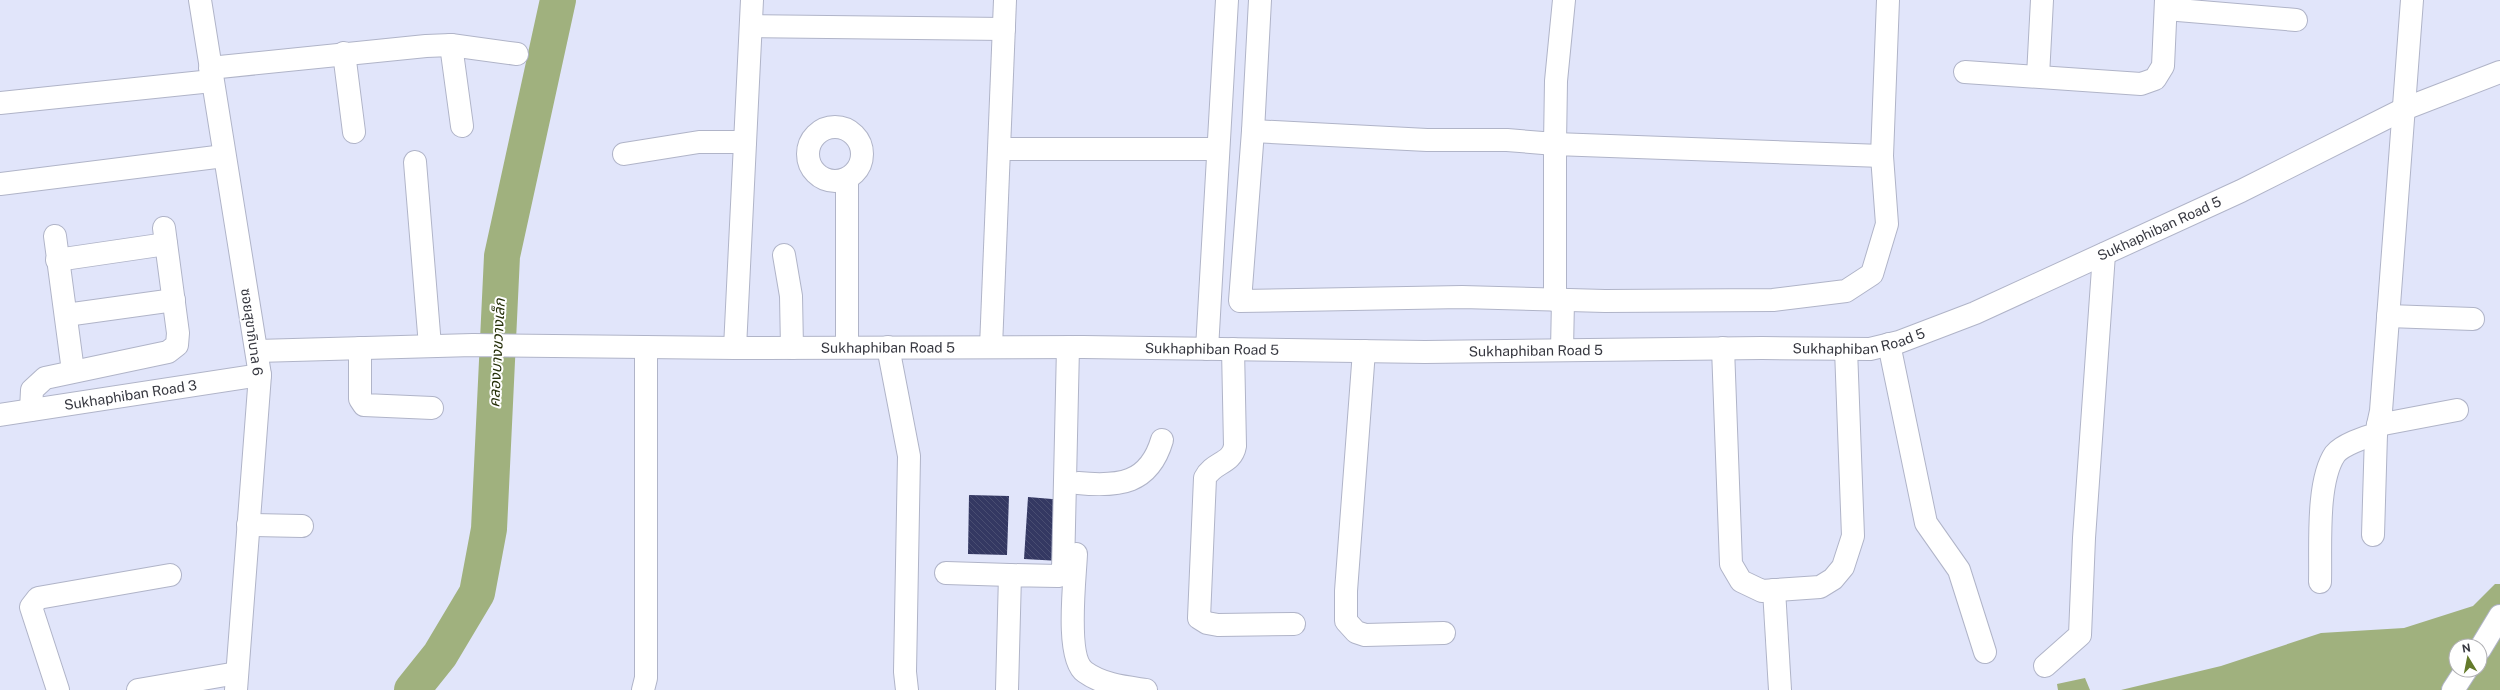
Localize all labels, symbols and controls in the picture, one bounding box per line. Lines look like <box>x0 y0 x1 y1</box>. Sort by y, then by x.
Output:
street label: Sukhaphiban Road 5 <box>2095 193 2224 264</box>
street label: ซอยสุขาภิบาล 6 <box>237 287 266 377</box>
water label: คลองบางขวางเล็ก <box>485 297 508 408</box>
street label: Sukhaphiban Road 5 <box>1793 325 1927 357</box>
street label: Sukhaphiban Road 5 <box>821 339 955 356</box>
street label: Sukhaphiban Road 5 <box>1145 340 1279 358</box>
street label: Sukhaphiban Road 5 <box>1469 342 1603 359</box>
street label: Sukhaphiban Road 3 <box>63 377 198 413</box>
north arrow <box>2448 638 2488 678</box>
text: N <box>2461 641 2472 655</box>

